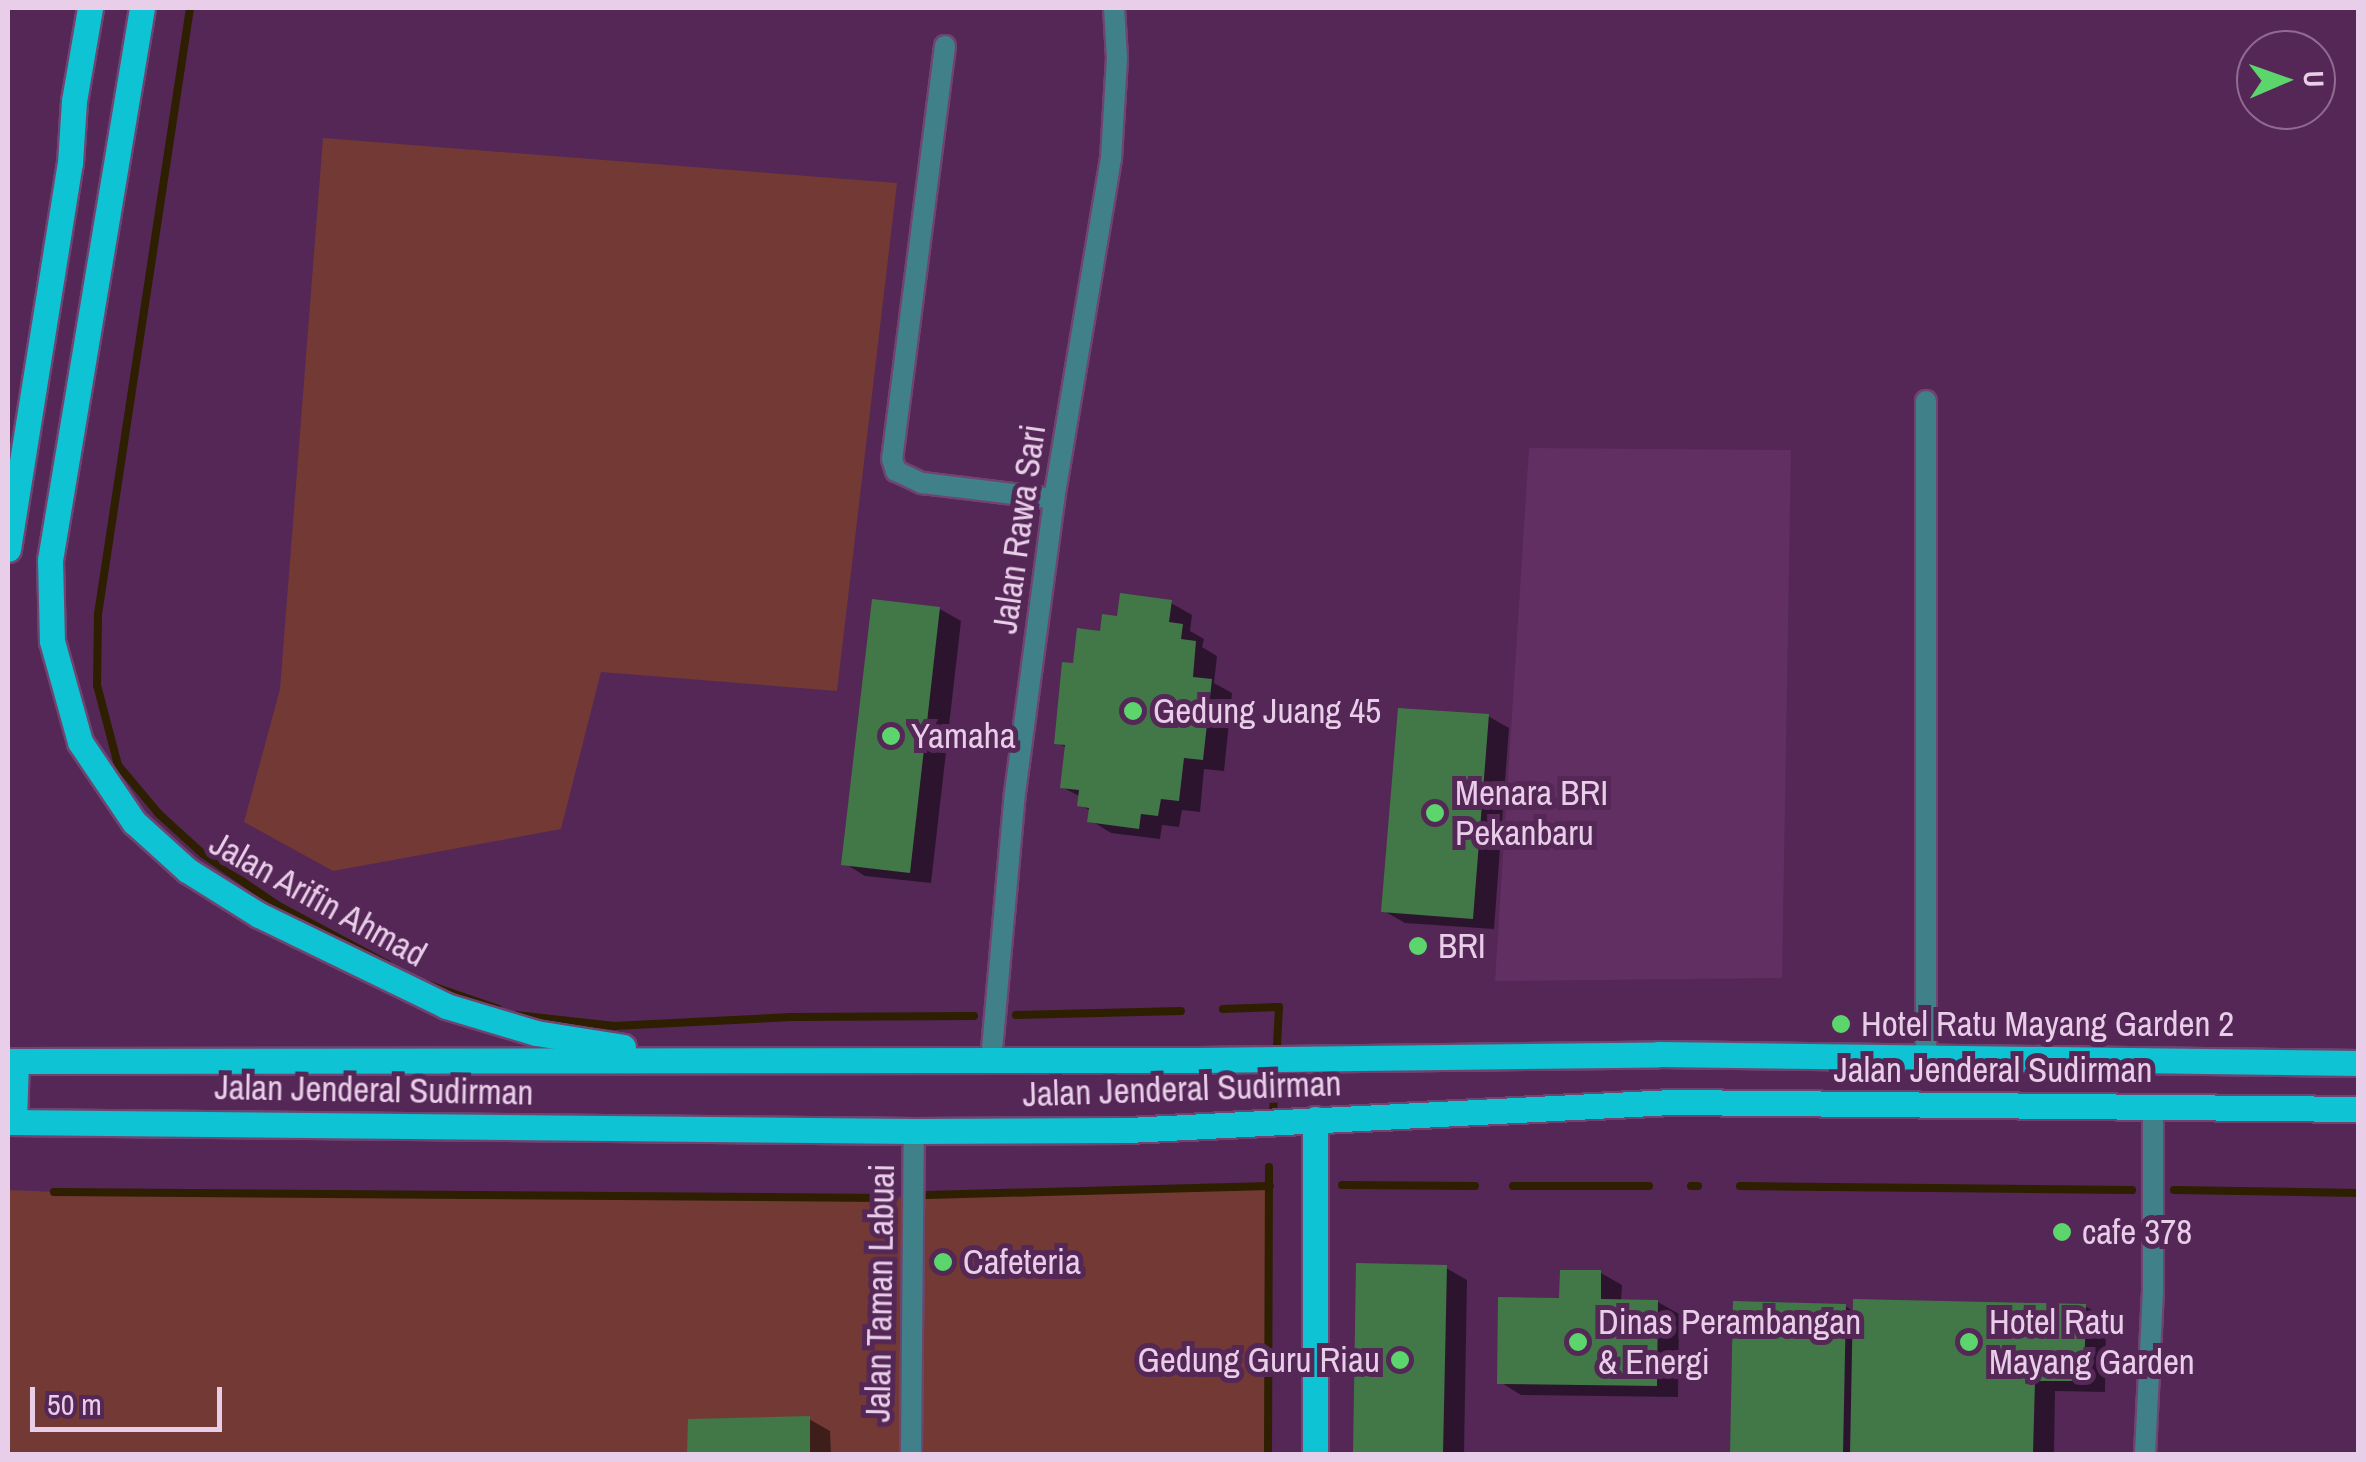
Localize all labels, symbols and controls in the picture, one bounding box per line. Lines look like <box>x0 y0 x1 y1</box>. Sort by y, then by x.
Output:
north arrow <box>2236 30 2336 130</box>
text: U <box>2295 70 2333 88</box>
street label: Jalan Rawa Sari <box>984 422 1054 636</box>
place label: Gedung Juang 45 <box>1153 690 1381 732</box>
marker: Gedung Juang 45 <box>1122 700 1144 722</box>
place label: Yamaha <box>911 715 1016 757</box>
marker: Yamaha <box>880 725 902 747</box>
place label: Menara BRI Pekanbaru <box>1455 772 1608 854</box>
marker: Menara BRI Pekanbaru <box>1424 802 1446 824</box>
street label: Jalan Arifin Ahmad <box>201 821 435 977</box>
place label: BRI <box>1438 925 1486 967</box>
marker: BRI <box>1407 935 1429 957</box>
place label: Hotel Ratu Mayang Garden 2 <box>1861 1003 2234 1045</box>
marker: Hotel Ratu Mayang Garden 2 <box>1830 1013 1852 1035</box>
street label: Jalan Jenderal Sudirman <box>1833 1049 2153 1091</box>
street label: Jalan Jenderal Sudirman <box>1022 1062 1342 1116</box>
street label: Jalan Jenderal Sudirman <box>214 1066 534 1114</box>
street label: Jalan Taman Labuai <box>857 1163 903 1423</box>
place label: cafe 378 <box>2082 1211 2192 1253</box>
marker: cafe 378 <box>2051 1221 2073 1243</box>
place label: Cafeteria <box>963 1241 1081 1283</box>
marker: Cafeteria <box>932 1251 954 1273</box>
place label: Dinas Perambangan & Energi <box>1598 1301 1861 1383</box>
place label: Hotel Ratu Mayang Garden <box>1989 1301 2195 1383</box>
marker: Dinas Perambangan & Energi <box>1567 1331 1589 1353</box>
marker: Hotel Ratu Mayang Garden <box>1958 1331 1980 1353</box>
place label: Gedung Guru Riau <box>1137 1339 1380 1381</box>
marker: Gedung Guru Riau <box>1389 1349 1411 1371</box>
scale bar <box>35 1367 228 1429</box>
text: 50 m <box>47 1384 102 1424</box>

